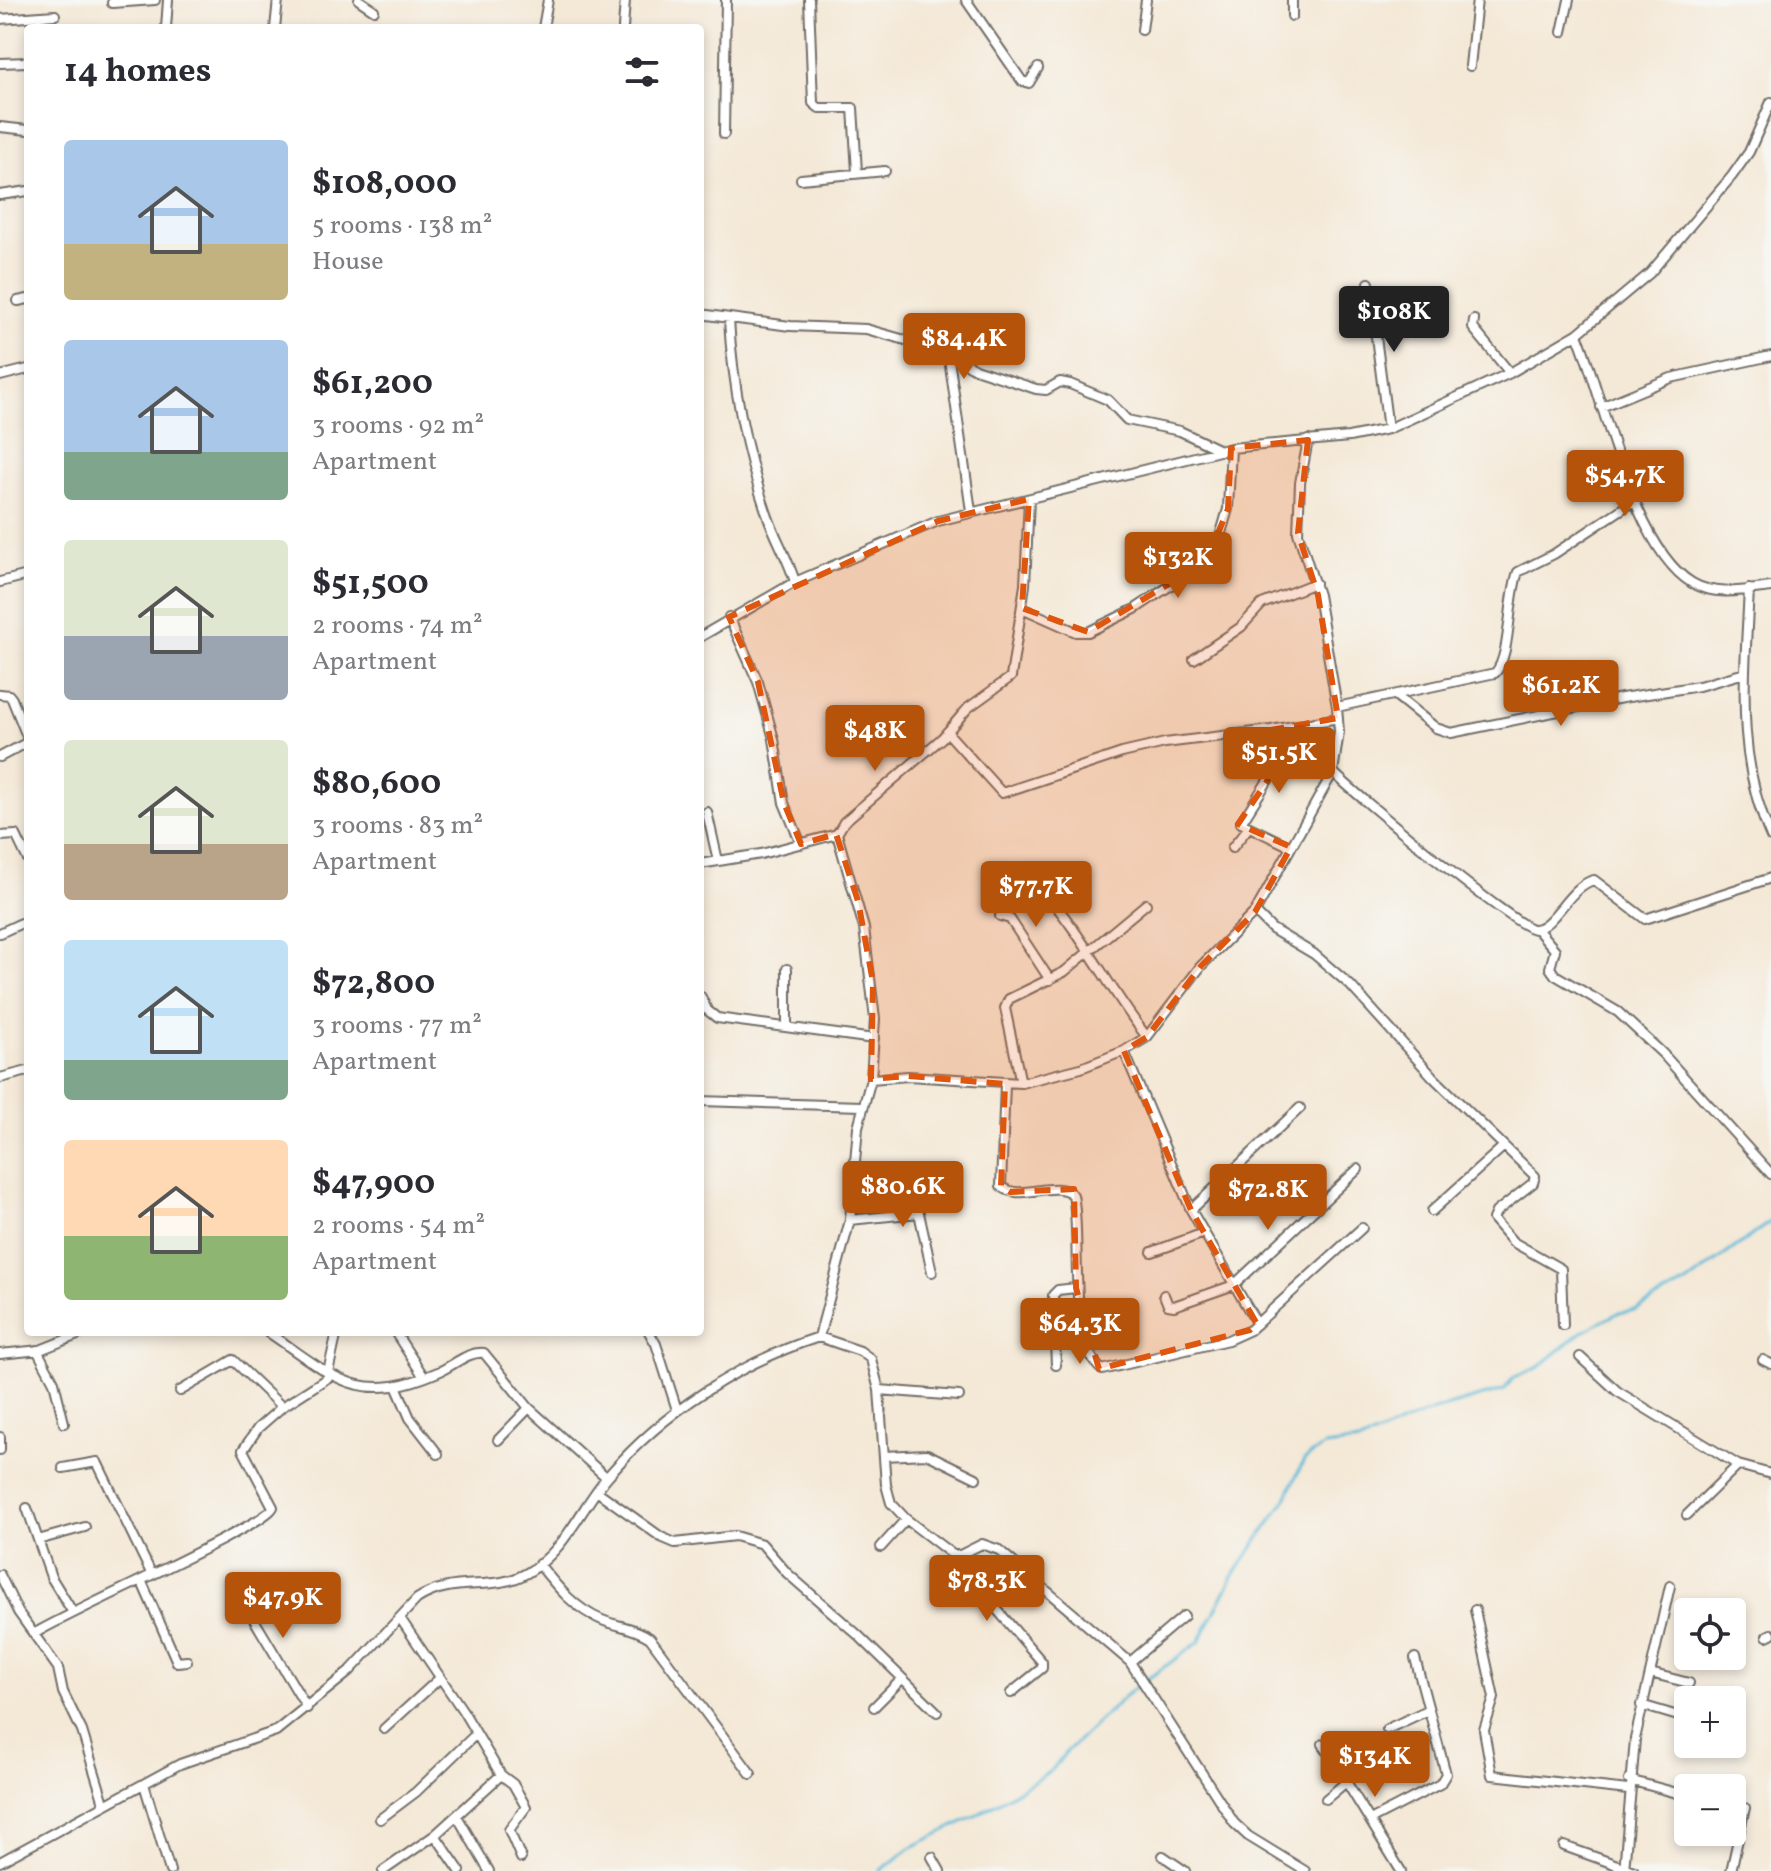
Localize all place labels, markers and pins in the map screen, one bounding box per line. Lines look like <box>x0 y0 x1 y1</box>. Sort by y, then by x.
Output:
pin: $108K <box>1338 286 1450 354</box>
pin: $84.4K <box>899 313 1029 381</box>
pin: $54.7K <box>1560 450 1690 518</box>
pin: $132K <box>1122 532 1234 600</box>
pin: $61.2K <box>1496 660 1626 728</box>
pin: $48K <box>828 705 922 773</box>
pin: $51.5K <box>1214 727 1344 795</box>
pin: $77.7K <box>971 861 1101 929</box>
pin: $80.6K <box>838 1161 968 1229</box>
pin: $72.8K <box>1203 1164 1333 1232</box>
pin: $64.3K <box>1015 1298 1145 1366</box>
pin: $78.3K <box>922 1555 1052 1623</box>
pin: $47.9K <box>218 1572 348 1640</box>
pin: $134K <box>1319 1731 1431 1799</box>

